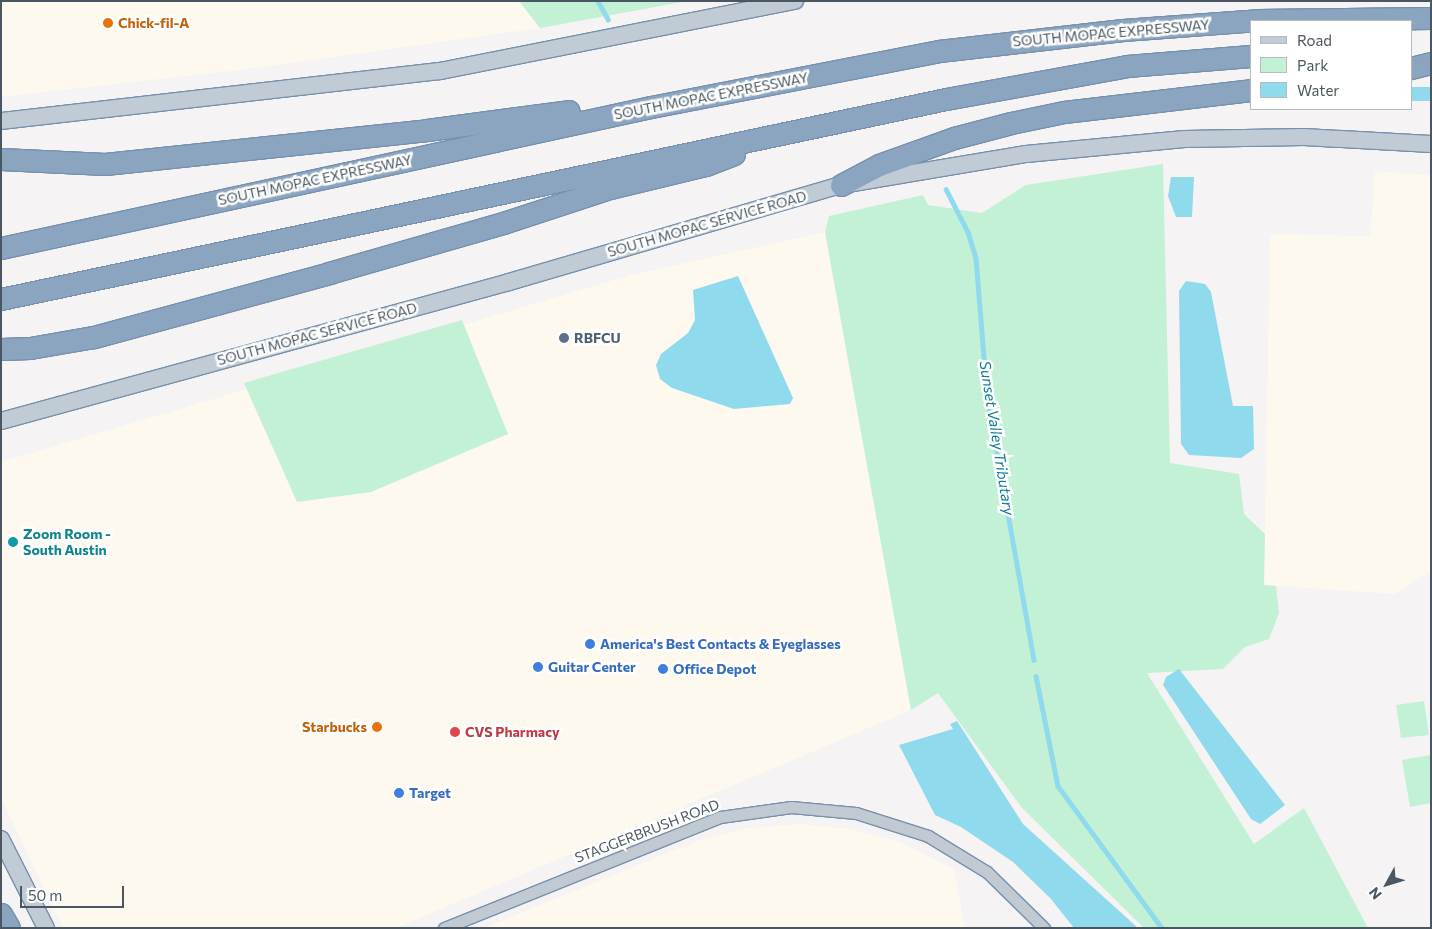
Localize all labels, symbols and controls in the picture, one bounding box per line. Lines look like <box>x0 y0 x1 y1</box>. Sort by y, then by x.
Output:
place label: Chick-fil-A <box>118 15 189 31</box>
street label: SOUTH MOPAC EXPRESSWAY <box>1012 16 1210 50</box>
marker: Chick-fil-A <box>102 17 114 29</box>
legend <box>1250 20 1412 110</box>
text: Road <box>1297 31 1332 49</box>
text: Park <box>1297 56 1328 74</box>
street label: SOUTH MOPAC EXPRESSWAY <box>613 69 809 123</box>
text: Water <box>1297 81 1339 99</box>
street label: SOUTH MOPAC EXPRESSWAY <box>217 151 413 209</box>
street label: SOUTH MOPAC SERVICE ROAD <box>606 188 808 260</box>
street label: SOUTH MOPAC SERVICE ROAD <box>215 299 419 369</box>
place label: RBFCU <box>574 330 621 346</box>
marker: RBFCU <box>558 332 570 344</box>
water label: Sunset Valley Tributary <box>976 360 1018 516</box>
place label: Zoom Room - South Austin <box>23 526 111 558</box>
marker: Zoom Room - South Austin <box>7 536 19 548</box>
place label: America's Best Contacts & Eyeglasses <box>600 636 841 652</box>
marker: America's Best Contacts & Eyeglasses <box>584 638 596 650</box>
place label: Guitar Center <box>548 659 636 675</box>
marker: Guitar Center <box>532 661 544 673</box>
place label: Office Depot <box>673 661 756 677</box>
marker: Office Depot <box>657 663 669 675</box>
place label: Starbucks <box>302 719 367 735</box>
marker: Starbucks <box>371 721 383 733</box>
place label: CVS Pharmacy <box>465 724 560 740</box>
marker: CVS Pharmacy <box>449 726 461 738</box>
place label: Target <box>409 785 451 801</box>
marker: Target <box>393 787 405 799</box>
street label: STAGGERBRUSH ROAD <box>573 796 721 866</box>
north arrow <box>1362 859 1412 909</box>
scale bar <box>22 876 126 908</box>
text: N <box>1365 884 1385 903</box>
text: 50 m <box>28 886 62 904</box>

